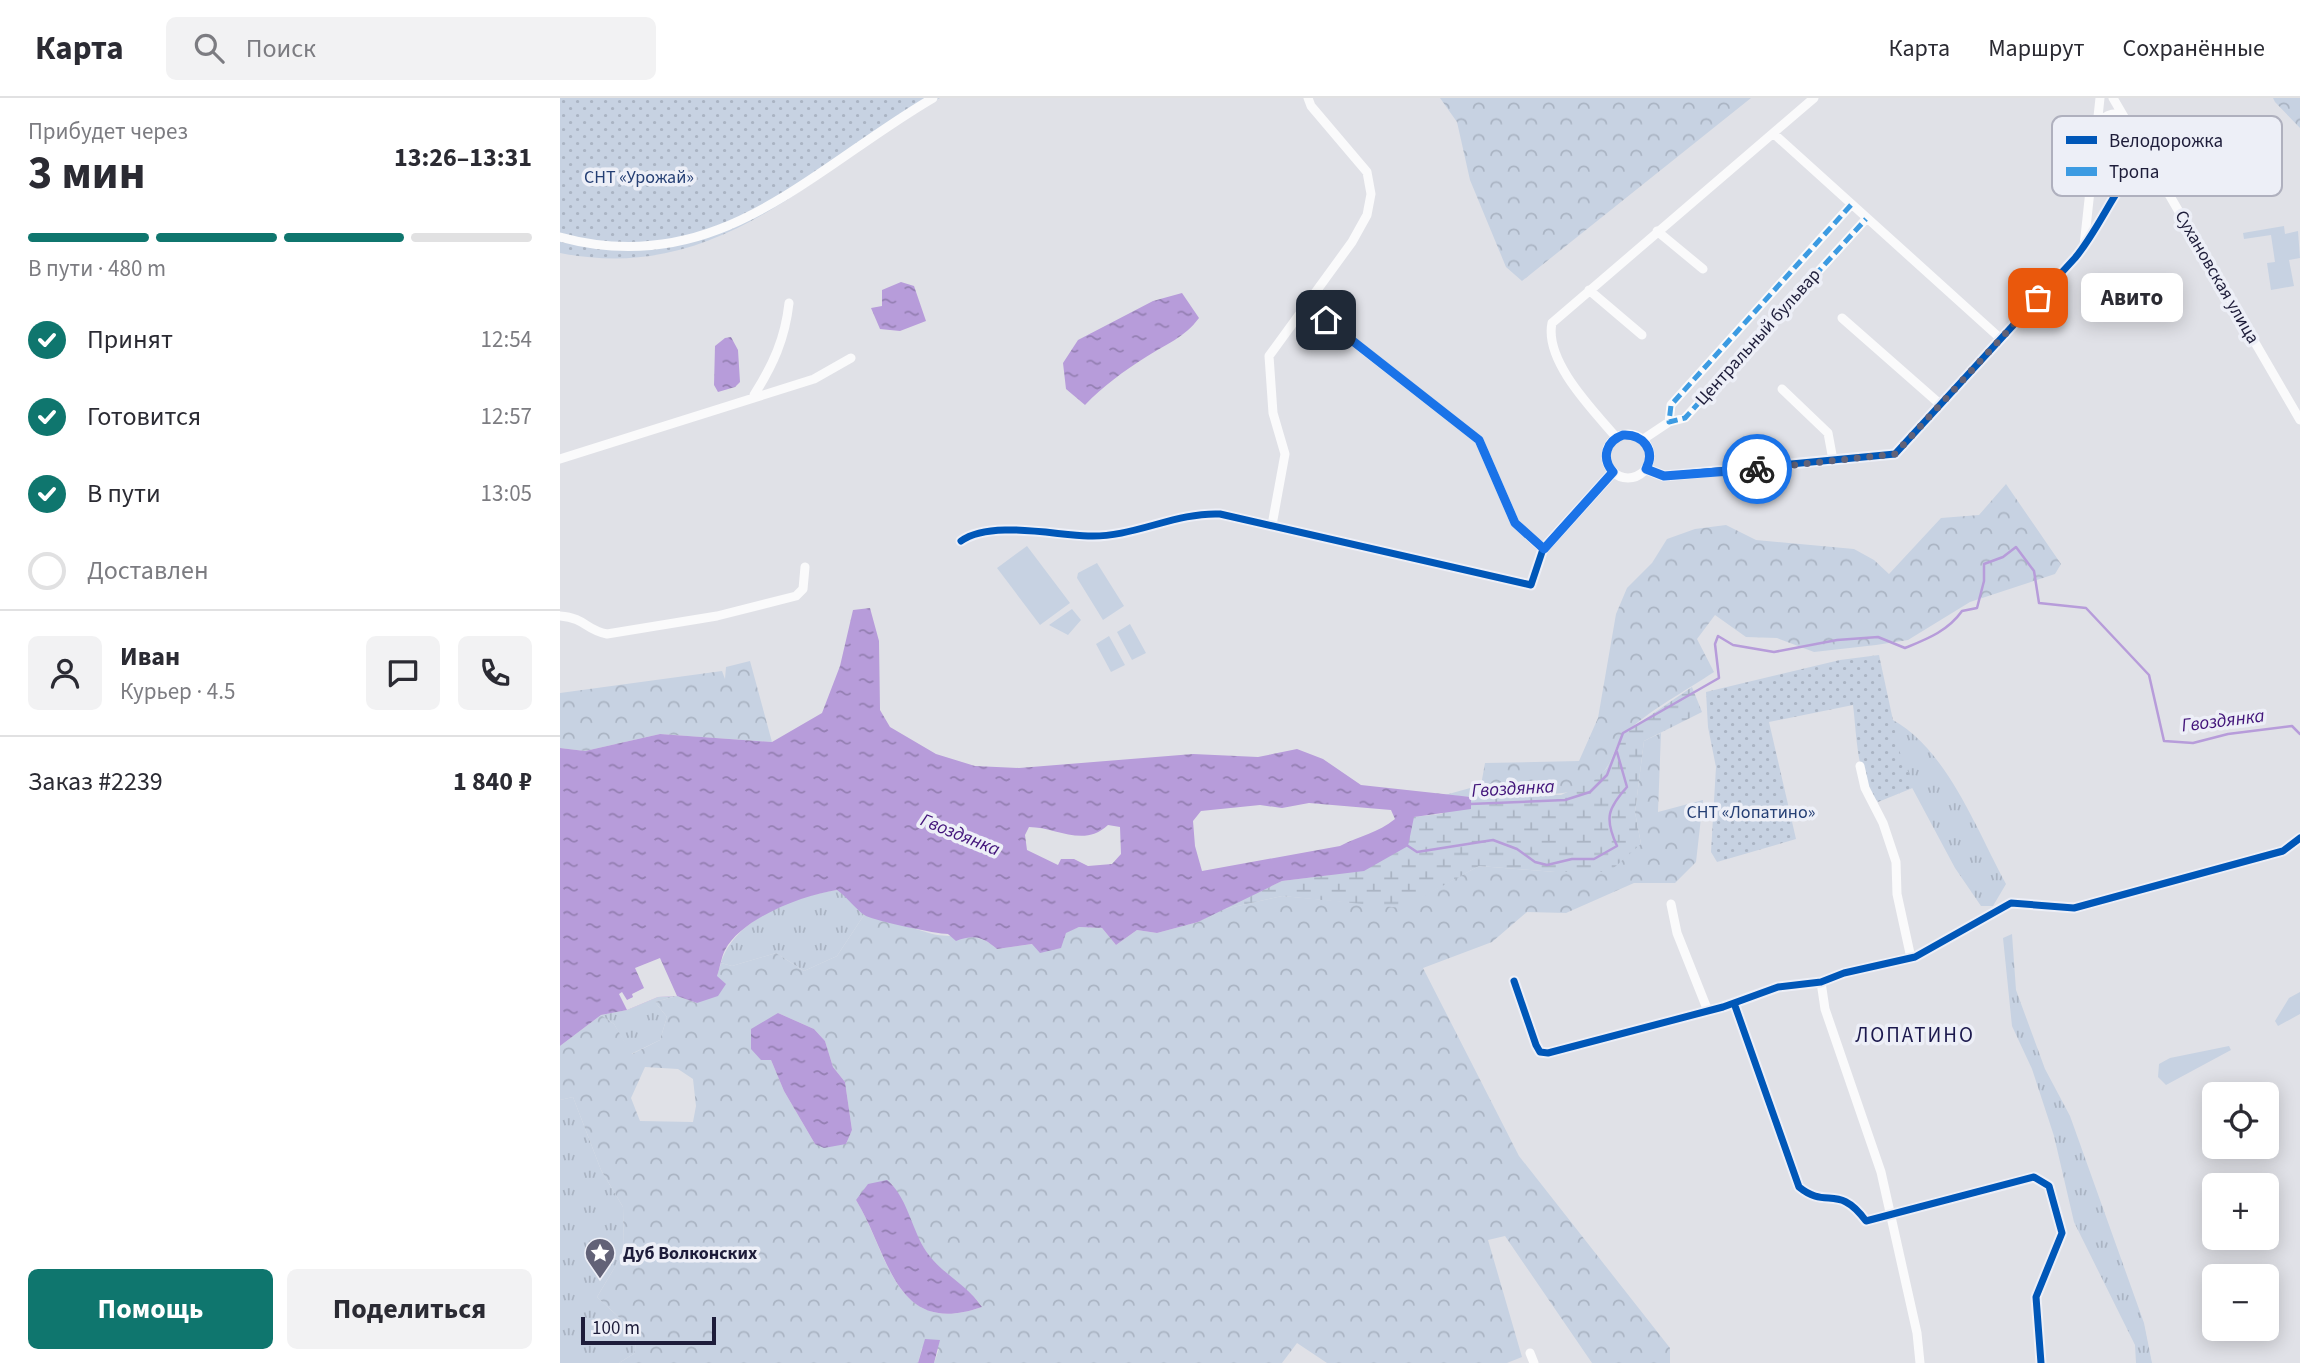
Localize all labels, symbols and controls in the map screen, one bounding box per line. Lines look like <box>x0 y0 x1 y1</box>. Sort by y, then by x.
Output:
search box <box>166 17 656 80</box>
text: Карта <box>35 25 124 72</box>
icon: search <box>190 29 228 67</box>
text: Поиск <box>246 30 316 67</box>
text: Карта <box>1889 31 1950 66</box>
text: Маршрут <box>1988 31 2084 66</box>
text: Сохранённые <box>2122 31 2265 66</box>
text: Прибудет через <box>28 115 188 148</box>
legend <box>2052 116 2282 196</box>
text: Велодорожка <box>2109 128 2223 155</box>
text: 13:26–13:31 <box>394 139 532 176</box>
text: 3 мин <box>28 141 145 206</box>
text: Тропа <box>2109 159 2159 186</box>
park label: СНТ «Урожай» <box>584 165 694 190</box>
street label: Сухановская улица <box>2169 206 2265 348</box>
text: В пути · 480 m <box>28 252 166 285</box>
street label: Центральный бульвар <box>1690 263 1826 411</box>
pin <box>2008 268 2068 328</box>
callout: Авито <box>2080 274 2182 322</box>
icon: bag <box>2019 279 2057 317</box>
text: Авито <box>2101 281 2163 314</box>
pin <box>1296 290 1356 350</box>
icon: home <box>1307 301 1345 339</box>
icon: check <box>28 321 66 359</box>
text: Принят <box>87 321 173 358</box>
text: 12:54 <box>481 323 532 356</box>
icon: check <box>28 398 66 436</box>
text: Готовится <box>87 398 201 435</box>
text: 12:57 <box>481 400 532 433</box>
courier <box>1722 434 1792 504</box>
icon: bike <box>1738 450 1776 488</box>
icon: check <box>28 475 66 513</box>
text: В пути <box>87 475 161 512</box>
text: 13:05 <box>481 477 532 510</box>
text: Доставлен <box>87 552 209 589</box>
button: person <box>28 636 102 710</box>
button: chat <box>366 636 440 710</box>
button: phone <box>458 636 532 710</box>
text: Иван <box>120 638 180 675</box>
text: Курьер · 4.5 <box>120 675 235 708</box>
water label: Гвоздянка <box>2180 703 2266 739</box>
text: Заказ #2239 <box>28 763 163 800</box>
text: 1 840 ₽ <box>453 763 532 800</box>
water label: Гвоздянка <box>1471 773 1555 805</box>
park label: СНТ «Лопатино» <box>1687 800 1815 825</box>
water label: Гвоздянка <box>916 807 1004 863</box>
district label: ЛОПАТИНО <box>1855 1020 1975 1050</box>
map controls <box>2202 1082 2279 1341</box>
button: locate <box>2202 1082 2279 1159</box>
button: + <box>2202 1173 2279 1250</box>
place icon: Дуб Волконских <box>583 1236 617 1280</box>
place label: Дуб Волконских <box>623 1241 757 1266</box>
button: − <box>2202 1264 2279 1341</box>
button: Помощь <box>28 1269 273 1349</box>
button: Поделиться <box>287 1269 532 1349</box>
scale bar <box>581 1314 716 1346</box>
text: 100 m <box>592 1315 640 1342</box>

